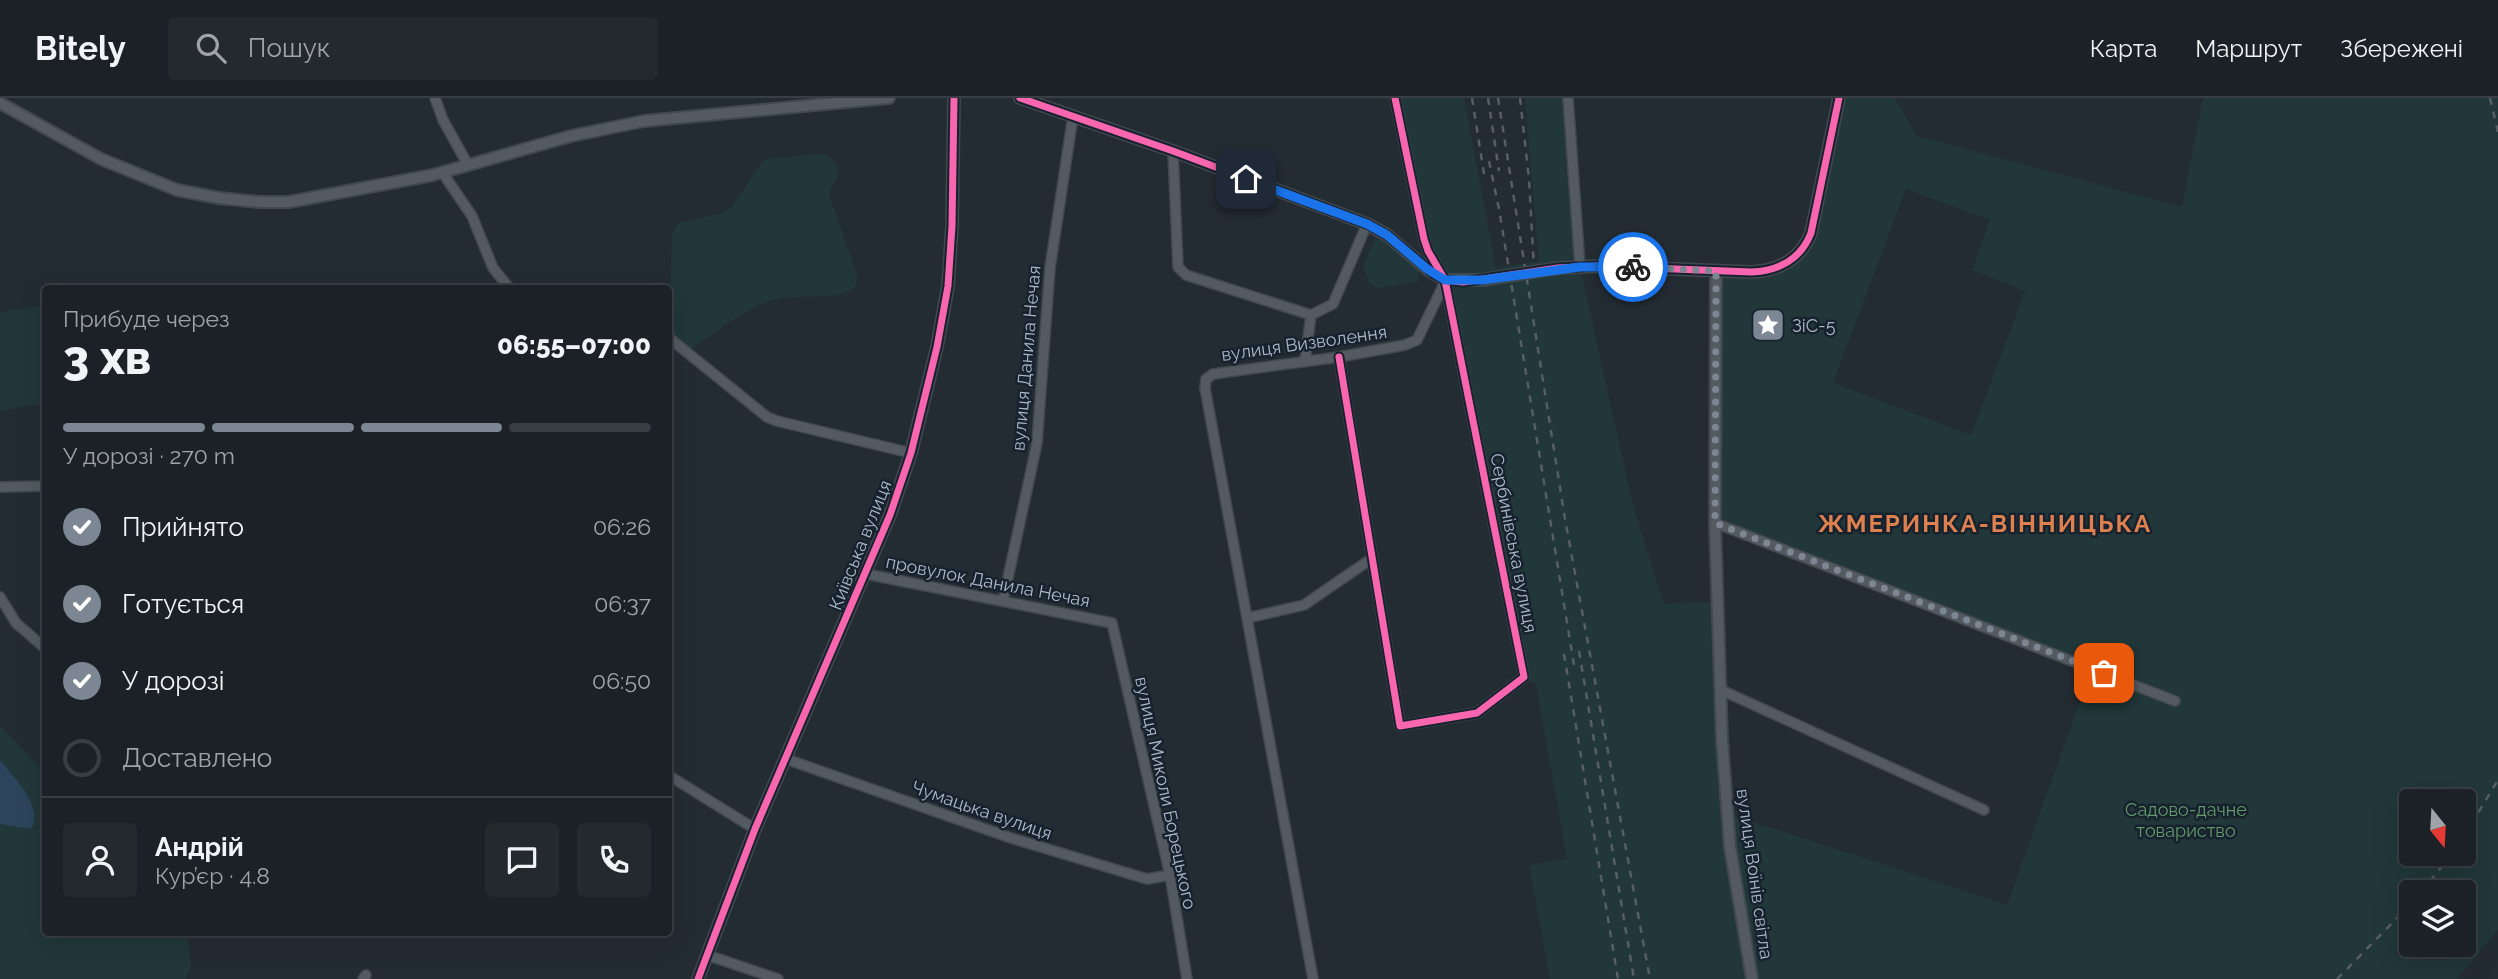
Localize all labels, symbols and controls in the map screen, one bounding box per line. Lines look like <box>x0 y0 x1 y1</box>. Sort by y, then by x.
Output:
search box <box>168 17 658 80</box>
text: Bitely <box>35 29 126 68</box>
icon: search <box>192 29 230 67</box>
text: Пошук <box>248 33 330 63</box>
text: Карта <box>2090 34 2157 63</box>
text: Маршрут <box>2195 34 2302 63</box>
text: Збережені <box>2340 34 2463 63</box>
pin <box>1216 149 1276 209</box>
icon: home <box>1227 160 1265 198</box>
courier <box>1598 232 1668 302</box>
icon: bike <box>1614 248 1652 286</box>
street label: вулиця Данила Нечая <box>1007 264 1045 452</box>
text: Прибуде через <box>63 305 230 332</box>
place icon: ЗіС-5 <box>1749 306 1787 344</box>
place label: ЗіС-5 <box>1792 315 1836 336</box>
street label: вулиця Визволення <box>1220 321 1388 365</box>
text: 06:55–07:00 <box>497 330 651 360</box>
text: 3 хв <box>63 331 151 385</box>
text: У дорозі · 270 m <box>63 442 235 469</box>
street label: Сербинівська вулиця <box>1486 452 1542 634</box>
street label: Київська вулиця <box>824 477 896 613</box>
icon: check <box>63 508 101 546</box>
district label: ЖМЕРИНКА-ВІННИЦЬКА <box>1818 509 2152 538</box>
text: Прийнято <box>122 512 244 542</box>
text: 06:26 <box>593 513 651 540</box>
street label: провулок Данила Нечая <box>884 551 1092 611</box>
icon: check <box>63 585 101 623</box>
text: Готується <box>122 589 244 619</box>
text: 06:37 <box>594 590 651 617</box>
pin <box>2074 643 2134 703</box>
icon: bag <box>2085 654 2123 692</box>
icon: check <box>63 662 101 700</box>
text: У дорозі <box>122 666 224 696</box>
text: 06:50 <box>592 667 651 694</box>
street label: вулиця Миколи Борецького <box>1131 675 1201 911</box>
text: Доставлено <box>122 743 272 773</box>
street label: Чумацька вулиця <box>909 776 1055 844</box>
street label: вулиця Воїнів світла <box>1733 787 1777 961</box>
north arrow <box>2399 789 2476 866</box>
map controls <box>2399 789 2476 957</box>
park label: Садово-дачне товариство <box>2125 799 2247 841</box>
button: person <box>63 823 137 897</box>
button: chat <box>485 823 559 897</box>
button: phone <box>577 823 651 897</box>
text: Андрій <box>155 832 244 862</box>
text: Кур’єр · 4.8 <box>155 862 270 889</box>
button: layers <box>2399 880 2476 957</box>

